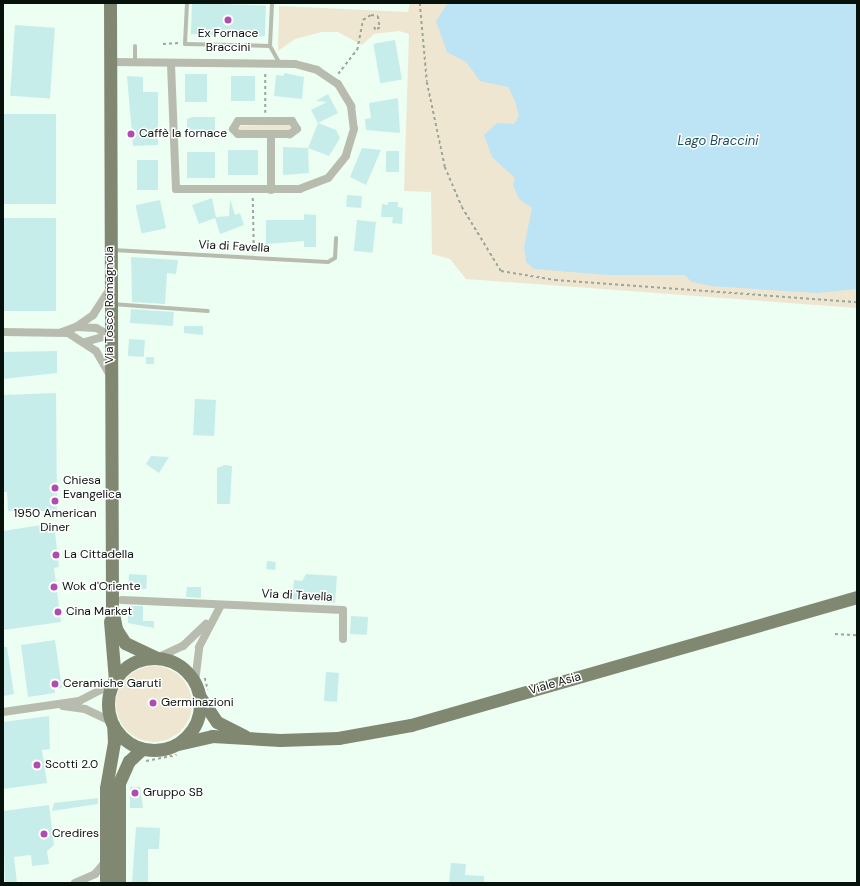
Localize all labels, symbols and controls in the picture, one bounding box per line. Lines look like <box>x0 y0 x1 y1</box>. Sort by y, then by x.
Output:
marker: Ex Fornace Braccini <box>223 15 233 25</box>
place label: Ex Fornace Braccini <box>198 27 258 55</box>
place label: Caffè la fornace <box>139 127 227 141</box>
marker: Caffè la fornace <box>126 129 136 139</box>
water label: Lago Braccini <box>678 133 758 149</box>
street label: Via di Favella <box>198 238 270 256</box>
street label: Via Tosco Romagnola <box>103 246 117 364</box>
place label: Chiesa Evangelica <box>63 474 121 502</box>
marker: Chiesa Evangelica <box>50 483 60 493</box>
marker: 1950 American Diner <box>50 496 60 506</box>
place label: 1950 American Diner <box>13 507 97 535</box>
place label: La Cittadella <box>64 548 134 562</box>
marker: La Cittadella <box>51 550 61 560</box>
place label: Wok d'Oriente <box>62 580 140 594</box>
marker: Wok d'Oriente <box>49 582 59 592</box>
street label: Via di Tavella <box>261 587 333 605</box>
place label: Cina Market <box>66 605 132 619</box>
marker: Cina Market <box>53 607 63 617</box>
street label: Viale Asia <box>527 670 583 698</box>
place label: Ceramiche Garuti <box>63 677 161 691</box>
marker: Ceramiche Garuti <box>50 679 60 689</box>
place label: Germinazioni <box>161 696 234 710</box>
marker: Germinazioni <box>148 698 158 708</box>
place label: Scotti 2.0 <box>45 758 98 772</box>
marker: Scotti 2.0 <box>32 760 42 770</box>
place label: Gruppo SB <box>143 786 203 800</box>
marker: Gruppo SB <box>130 788 140 798</box>
place label: Credires <box>52 827 99 841</box>
marker: Credires <box>39 829 49 839</box>

